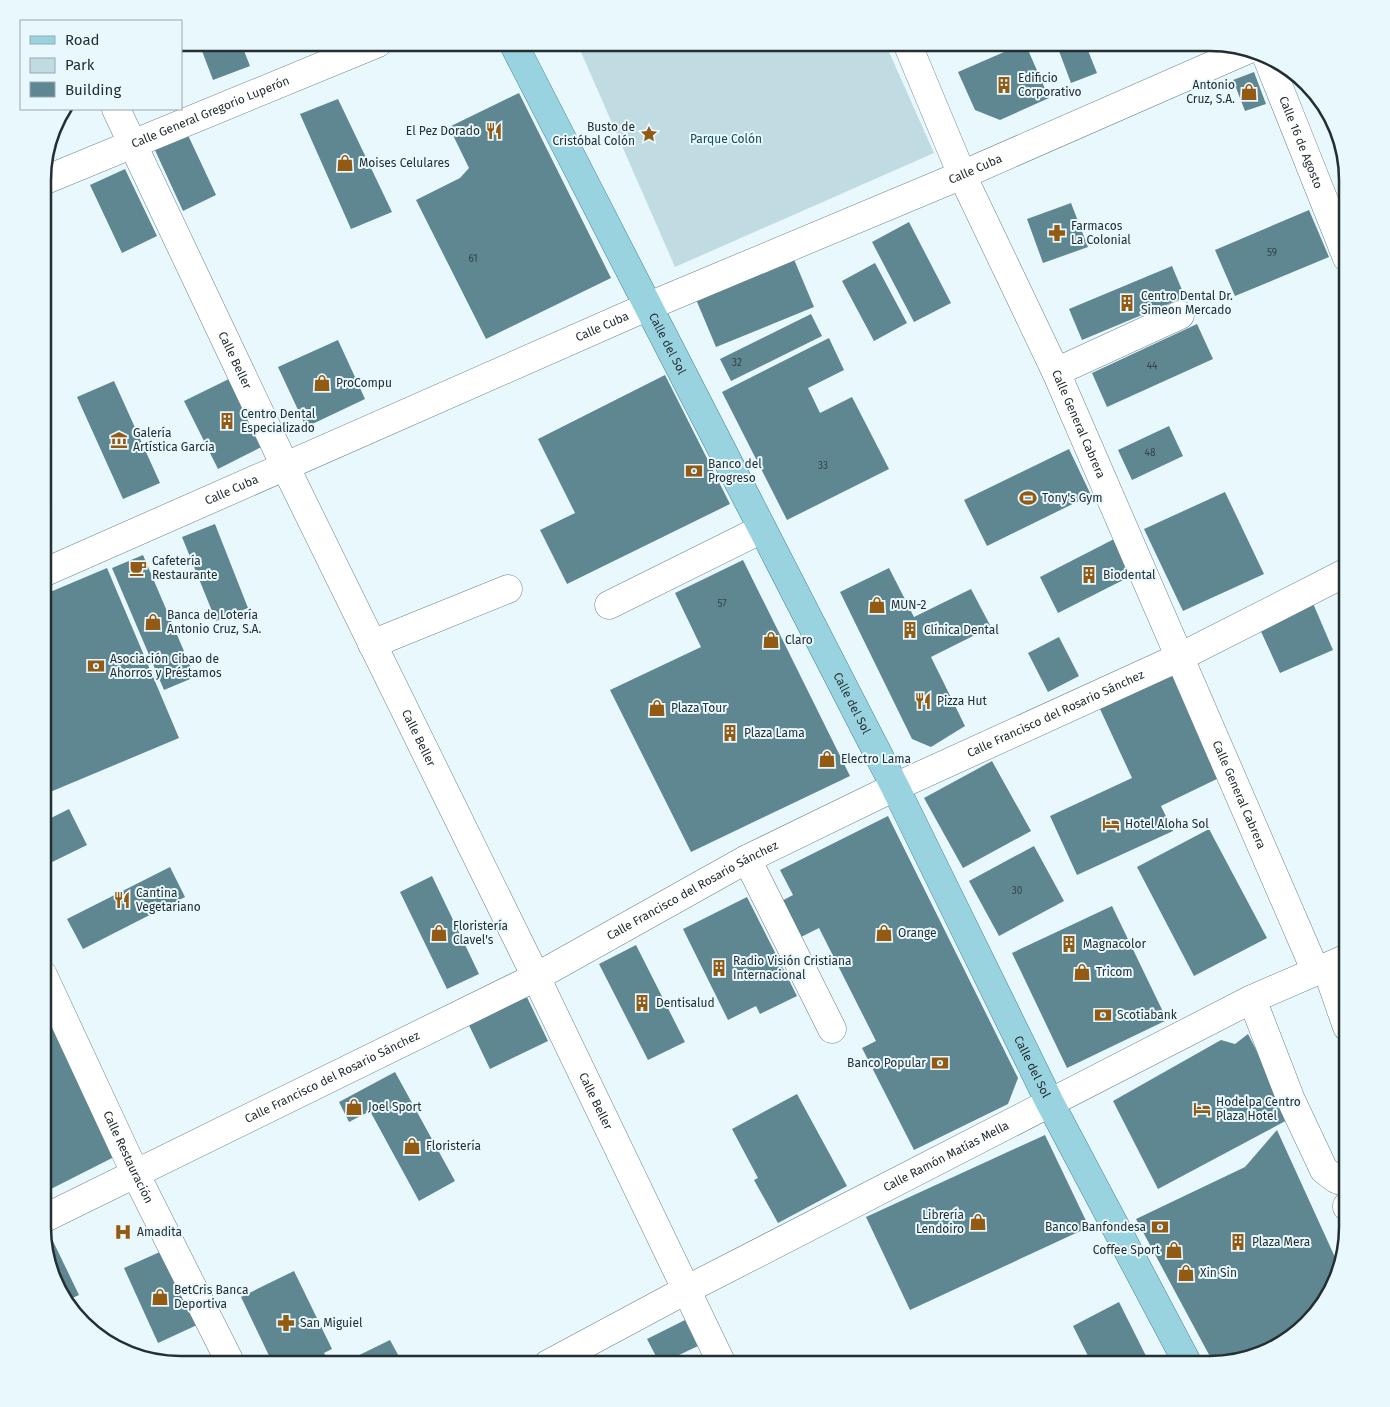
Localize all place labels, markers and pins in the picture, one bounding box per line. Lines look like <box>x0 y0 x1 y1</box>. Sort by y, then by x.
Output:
place label: Edificio Corporativo <box>1018 71 1082 99</box>
building icon: Edificio Corporativo <box>994 75 1014 95</box>
place label: Antonio Cruz, S.A. <box>1186 78 1235 106</box>
shop icon: Antonio Cruz, S.A. <box>1239 82 1259 102</box>
place label: Busto de Cristóbal Colón <box>553 120 635 148</box>
restaurant icon: El Pez Dorado <box>484 121 504 141</box>
place label: El Pez Dorado <box>406 124 480 138</box>
place icon: Busto de Cristóbal Colón <box>639 124 659 144</box>
shop icon: Moises Celulares <box>335 153 355 173</box>
place label: Moises Celulares <box>359 156 450 170</box>
place label: Farmacos La Colonial <box>1071 219 1131 247</box>
pharmacy icon: Farmacos La Colonial <box>1047 223 1067 243</box>
place label: Centro Dental Dr. Simeon Mercado <box>1141 289 1233 317</box>
building icon: Centro Dental Dr. Simeon Mercado <box>1117 293 1137 313</box>
shop icon: ProCompu <box>312 373 332 393</box>
place label: ProCompu <box>336 376 392 390</box>
place label: Centro Dental Especializado <box>241 407 316 435</box>
building icon: Centro Dental Especializado <box>217 411 237 431</box>
place label: Galería Artística García <box>133 426 215 454</box>
museum icon: Galería Artística García <box>109 430 129 450</box>
place label: Banco del Progreso <box>708 457 762 485</box>
bank icon: Banco del Progreso <box>684 461 704 481</box>
sports icon: Tony's Gym <box>1018 488 1038 508</box>
place label: Tony's Gym <box>1042 491 1102 505</box>
place label: Cafetería Restaurante <box>152 554 217 582</box>
cafe icon: Cafetería Restaurante <box>128 558 148 578</box>
building icon: Biodental <box>1079 565 1099 585</box>
place label: Biodental <box>1103 568 1156 582</box>
shop icon: MUN-2 <box>867 595 887 615</box>
place label: MUN-2 <box>891 598 927 612</box>
place label: Banca de Lotería Antonio Cruz, S.A. <box>167 608 262 636</box>
shop icon: Banca de Lotería Antonio Cruz, S.A. <box>143 612 163 632</box>
building icon: Clínica Dental <box>900 620 920 640</box>
place label: Clínica Dental <box>924 623 999 637</box>
shop icon: Claro <box>761 630 781 650</box>
place label: Claro <box>785 633 813 647</box>
place label: Asociación Cibao de Ahorros y Préstamos <box>110 652 222 680</box>
bank icon: Asociación Cibao de Ahorros y Préstamos <box>86 656 106 676</box>
restaurant icon: Pizza Hut <box>913 691 933 711</box>
place label: Pizza Hut <box>937 694 988 708</box>
shop icon: Plaza Tour <box>647 698 667 718</box>
place label: Plaza Tour <box>671 701 727 715</box>
building icon: Plaza Lama <box>720 723 740 743</box>
place label: Plaza Lama <box>744 726 805 740</box>
shop icon: Electro Lama <box>817 749 837 769</box>
place label: Electro Lama <box>841 752 911 766</box>
hotel icon: Hotel Aloha Sol <box>1101 814 1121 834</box>
place label: Hotel Aloha Sol <box>1125 817 1209 831</box>
place label: Cantina Vegetariano <box>136 886 201 914</box>
restaurant icon: Cantina Vegetariano <box>112 890 132 910</box>
place label: Floristería Clavel's <box>453 919 508 947</box>
shop icon: Floristería Clavel's <box>429 923 449 943</box>
shop icon: Orange <box>874 923 894 943</box>
place label: Orange <box>898 926 937 940</box>
building icon: Magnacolor <box>1059 934 1079 954</box>
place label: Magnacolor <box>1083 937 1147 951</box>
place label: Radio Visión Cristiana Internacional <box>733 954 852 982</box>
building icon: Radio Visión Cristiana Internacional <box>709 958 729 978</box>
shop icon: Tricom <box>1072 962 1092 982</box>
place label: Tricom <box>1096 965 1133 979</box>
building icon: Dentisalud <box>632 993 652 1013</box>
place label: Dentisalud <box>656 996 715 1010</box>
bank icon: Scotiabank <box>1093 1005 1113 1025</box>
place label: Scotiabank <box>1117 1008 1178 1022</box>
bank icon: Banco Popular <box>930 1053 950 1073</box>
place label: Banco Popular <box>847 1056 926 1070</box>
place label: Hodelpa Centro Plaza Hotel <box>1216 1095 1301 1123</box>
shop icon: Joel Sport <box>344 1097 364 1117</box>
hotel icon: Hodelpa Centro Plaza Hotel <box>1192 1099 1212 1119</box>
place label: Joel Sport <box>368 1100 422 1114</box>
shop icon: Floristería <box>402 1136 422 1156</box>
place label: Floristería <box>426 1139 481 1153</box>
place label: Librería Lendoiro <box>916 1208 964 1236</box>
shop icon: Librería Lendoiro <box>968 1212 988 1232</box>
bank icon: Banco Banfondesa <box>1150 1217 1170 1237</box>
place label: Banco Banfondesa <box>1045 1220 1146 1234</box>
hospital icon: Amadita <box>113 1222 133 1242</box>
place label: Amadita <box>137 1225 182 1239</box>
building icon: Plaza Mera <box>1228 1232 1248 1252</box>
place label: Plaza Mera <box>1252 1235 1310 1249</box>
shop icon: Coffee Sport <box>1164 1240 1184 1260</box>
place label: Coffee Sport <box>1093 1243 1161 1257</box>
shop icon: Xin Sin <box>1176 1263 1196 1283</box>
place label: Xin Sin <box>1200 1266 1237 1280</box>
place label: BetCris Banca Deportiva <box>174 1283 249 1311</box>
shop icon: BetCris Banca Deportiva <box>150 1287 170 1307</box>
pharmacy icon: San Miguiel <box>276 1313 296 1333</box>
place label: San Miguiel <box>300 1316 363 1330</box>

